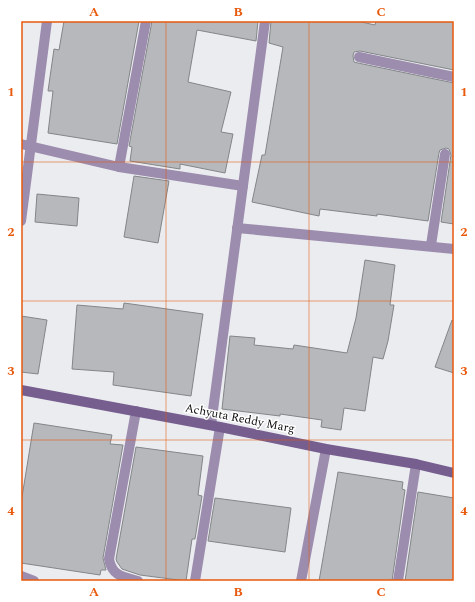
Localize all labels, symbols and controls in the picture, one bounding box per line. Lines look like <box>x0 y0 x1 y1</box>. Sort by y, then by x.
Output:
text: A <box>89 2 99 22</box>
text: B <box>233 2 243 22</box>
text: C <box>376 2 386 22</box>
text: 1 <box>7 82 15 102</box>
text: 1 <box>460 82 468 102</box>
text: 2 <box>7 222 15 242</box>
text: 2 <box>460 222 468 242</box>
text: 3 <box>7 361 15 381</box>
text: 3 <box>460 361 468 381</box>
street label: Achyuta Reddy Marg <box>183 399 296 438</box>
text: 4 <box>7 501 15 521</box>
text: 4 <box>460 501 468 521</box>
text: A <box>89 582 99 602</box>
text: B <box>233 582 243 602</box>
text: C <box>376 582 386 602</box>

